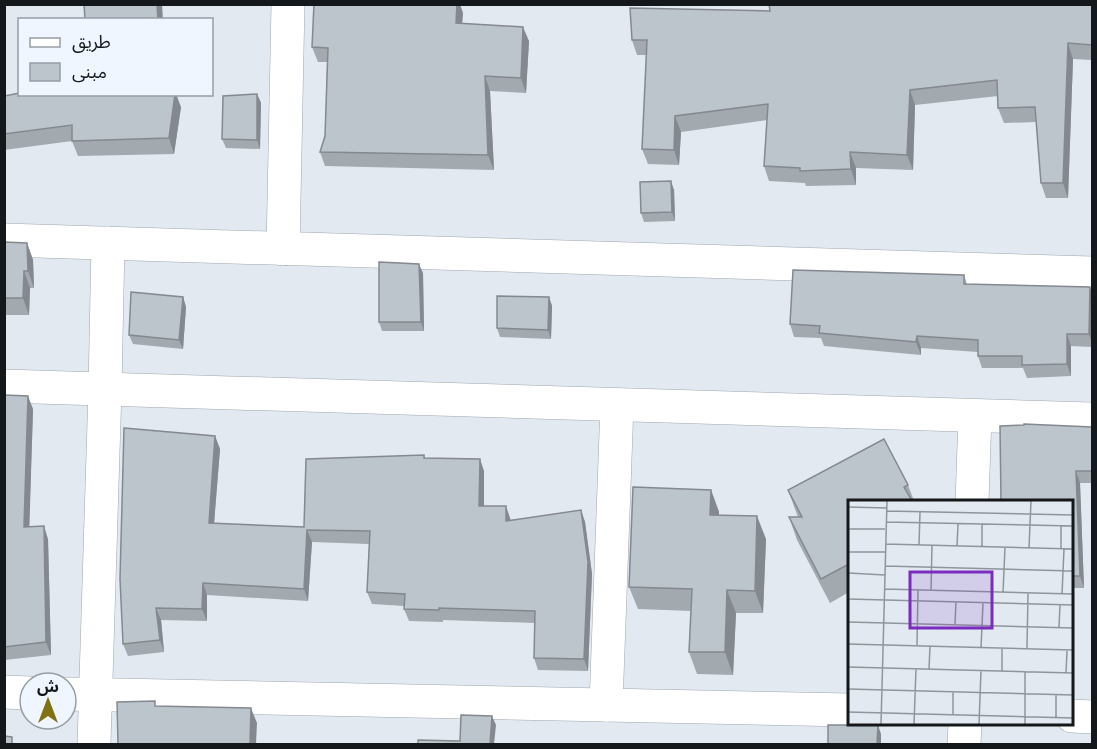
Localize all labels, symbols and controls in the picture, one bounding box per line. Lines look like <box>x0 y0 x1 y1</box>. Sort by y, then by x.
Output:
legend <box>18 18 213 96</box>
text: طريق <box>72 30 111 53</box>
text: مبنى <box>72 60 107 83</box>
inset map <box>848 500 1073 725</box>
north arrow <box>18 671 78 731</box>
text: ش <box>37 676 59 696</box>

